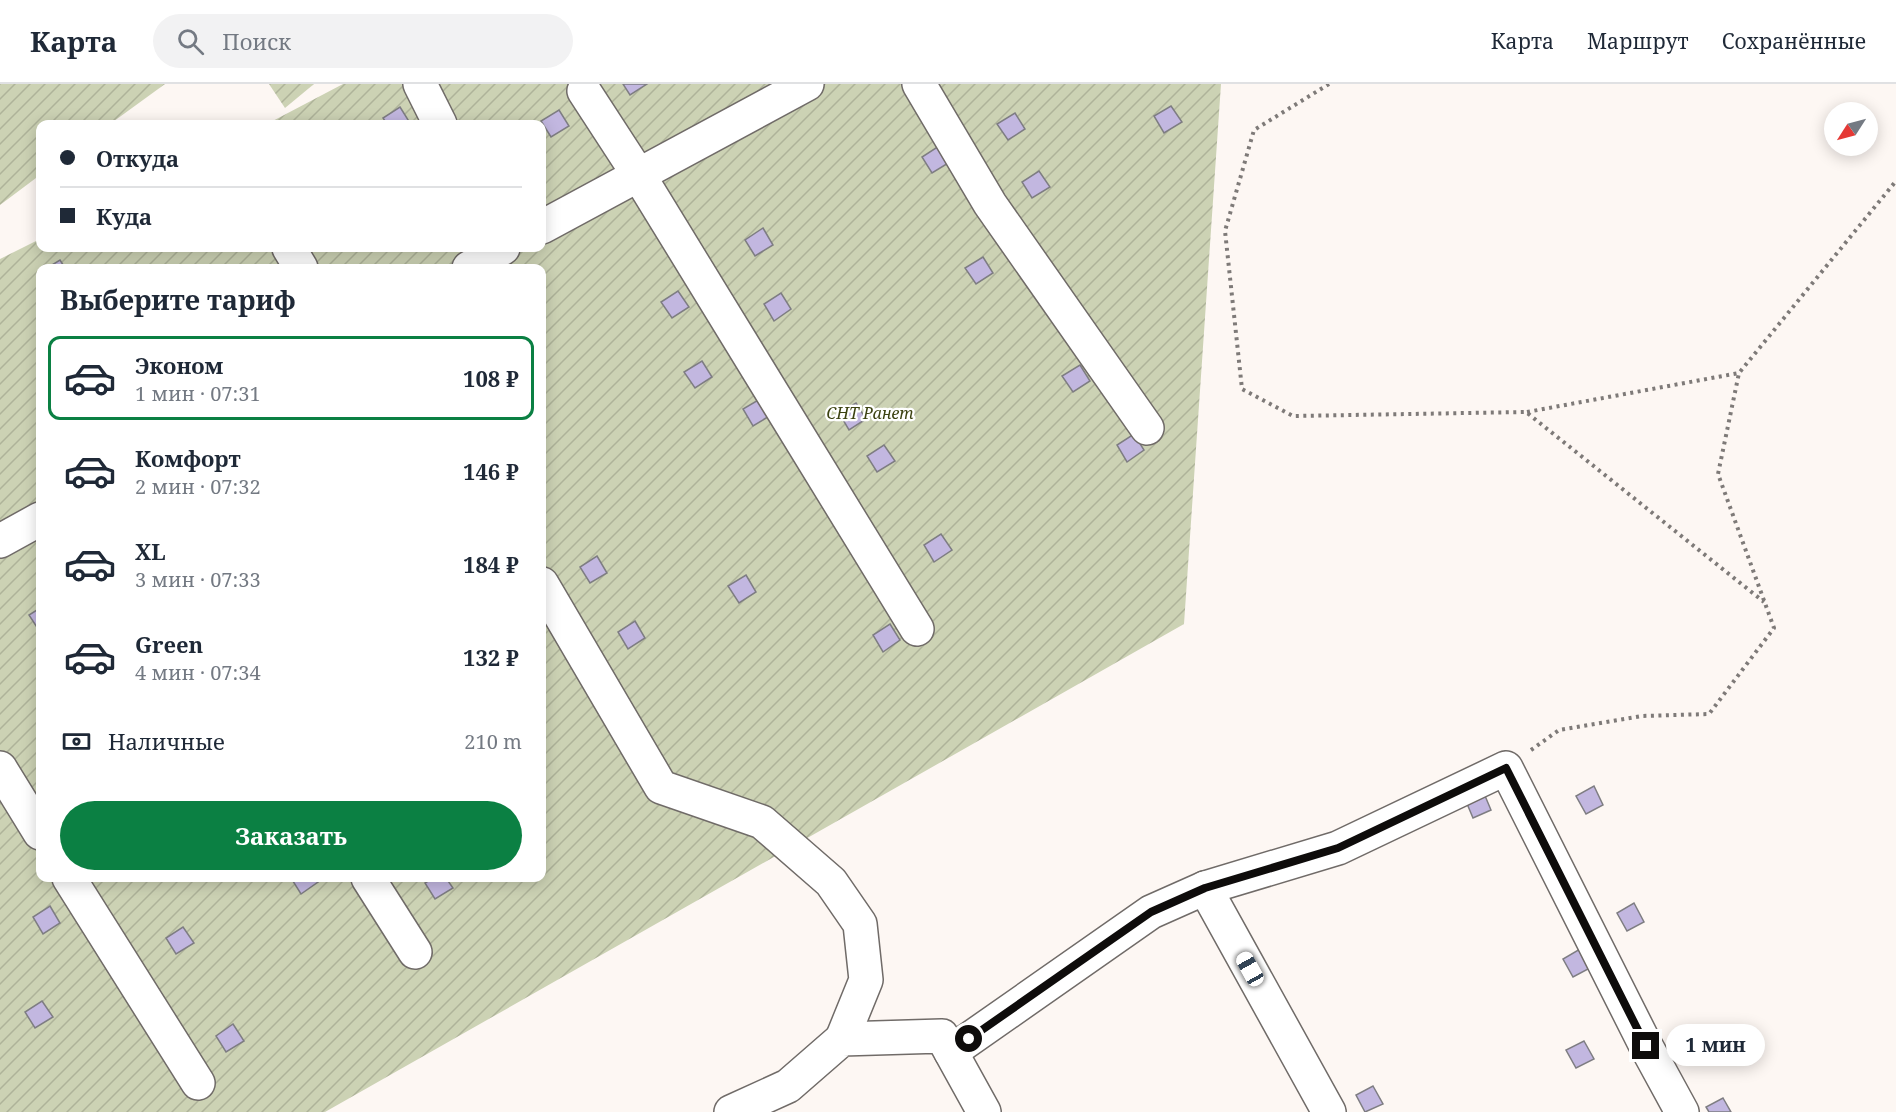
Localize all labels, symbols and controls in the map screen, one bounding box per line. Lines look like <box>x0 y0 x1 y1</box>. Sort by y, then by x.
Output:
search box <box>153 14 573 68</box>
text: Карта <box>30 22 117 60</box>
icon: search <box>174 25 207 58</box>
text: Поиск <box>222 26 291 56</box>
text: Карта <box>1491 27 1554 55</box>
text: Маршрут <box>1587 27 1689 55</box>
text: Сохранённые <box>1722 27 1866 55</box>
north arrow <box>1824 102 1878 156</box>
map controls <box>1824 102 1878 156</box>
text: Откуда <box>96 143 179 173</box>
text: Куда <box>96 201 152 231</box>
text: Выберите тариф <box>60 281 296 318</box>
text: Эконом <box>135 350 223 380</box>
icon: car <box>63 351 117 405</box>
text: 108 ₽ <box>463 363 519 393</box>
text: 1 мин · 07:31 <box>135 380 261 407</box>
park label: СНТ Ранет <box>826 402 914 424</box>
text: Комфорт <box>135 443 241 473</box>
icon: car <box>63 444 117 498</box>
text: 146 ₽ <box>463 456 519 486</box>
text: 2 мин · 07:32 <box>135 473 261 500</box>
text: XL <box>135 536 166 566</box>
icon: car <box>63 537 117 591</box>
text: 184 ₽ <box>463 549 519 579</box>
text: 3 мин · 07:33 <box>135 566 261 593</box>
text: Green <box>135 629 203 659</box>
icon: car <box>63 630 117 684</box>
text: 132 ₽ <box>463 642 519 672</box>
text: 4 мин · 07:34 <box>135 659 261 686</box>
icon: cash <box>60 725 93 758</box>
text: Наличные <box>108 726 225 756</box>
text: 210 m <box>464 728 522 755</box>
button: Заказать <box>60 801 522 870</box>
car <box>1233 949 1267 989</box>
route start <box>955 1025 982 1052</box>
callout: 1 мин <box>1667 1025 1766 1067</box>
text: 1 мин <box>1685 1031 1746 1058</box>
route end <box>1632 1032 1659 1059</box>

